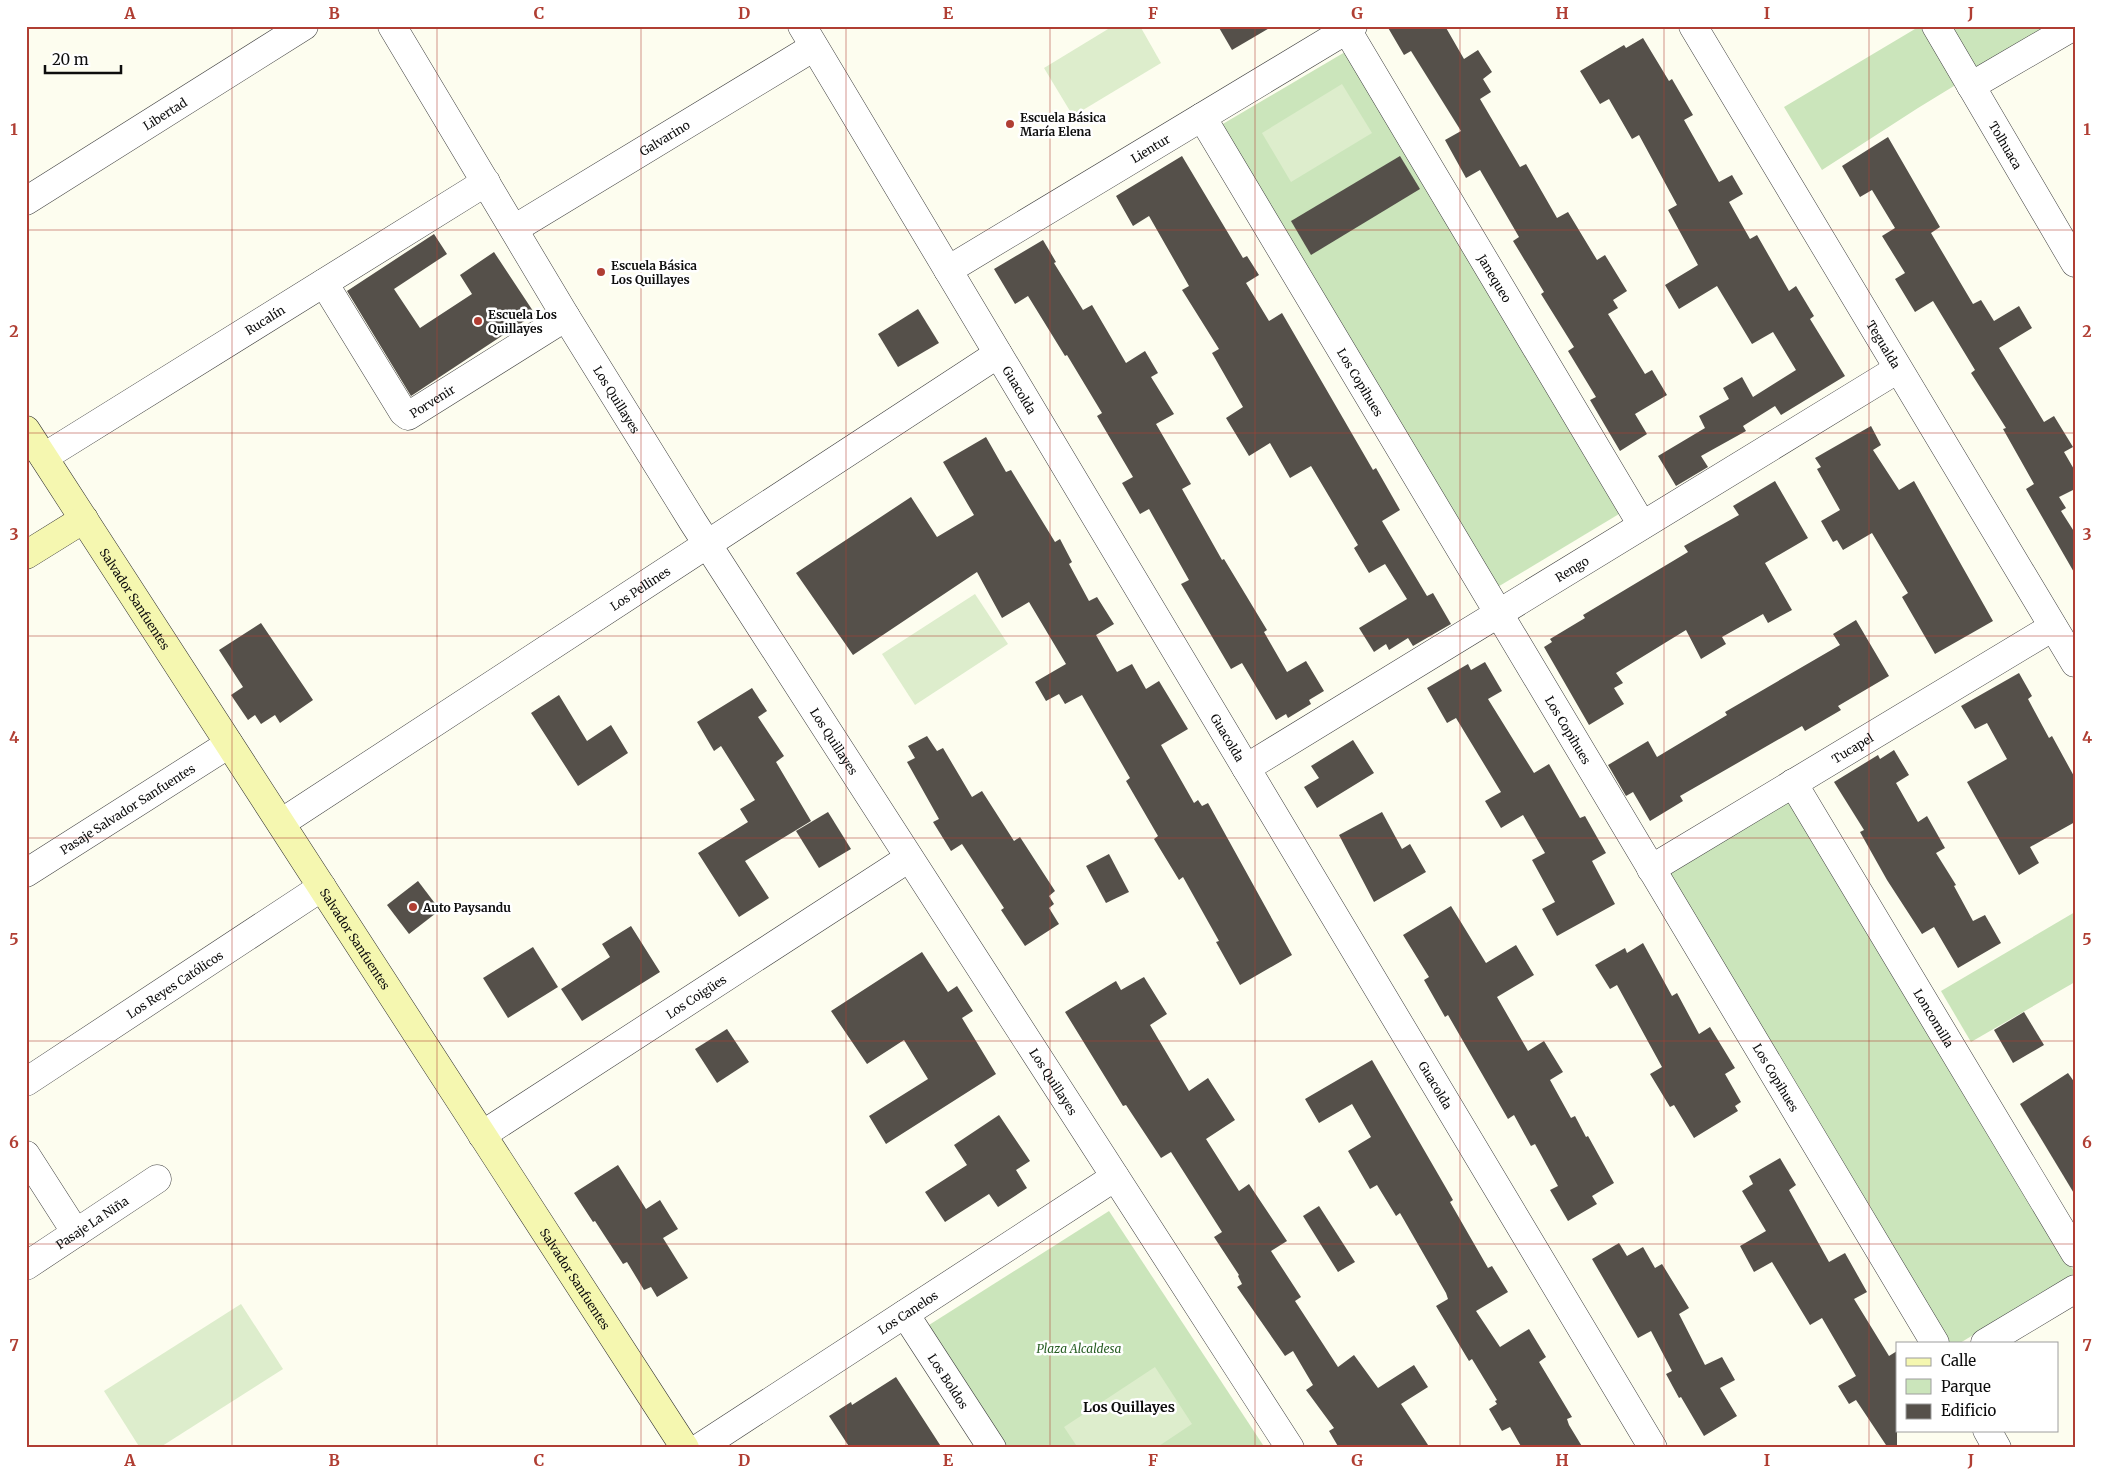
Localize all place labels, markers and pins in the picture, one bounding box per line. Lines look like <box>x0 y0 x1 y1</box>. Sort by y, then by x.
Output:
place label: Escuela Básica María Elena <box>1020 110 1106 139</box>
marker: Escuela Básica María Elena <box>1004 118 1016 130</box>
place label: Escuela Básica Los Quillayes <box>611 258 697 287</box>
marker: Escuela Básica Los Quillayes <box>595 266 607 278</box>
place label: Escuela Los Quillayes <box>488 307 557 336</box>
marker: Escuela Los Quillayes <box>472 315 484 327</box>
place label: Auto Paysandu <box>422 900 511 915</box>
marker: Auto Paysandu <box>407 901 419 913</box>

